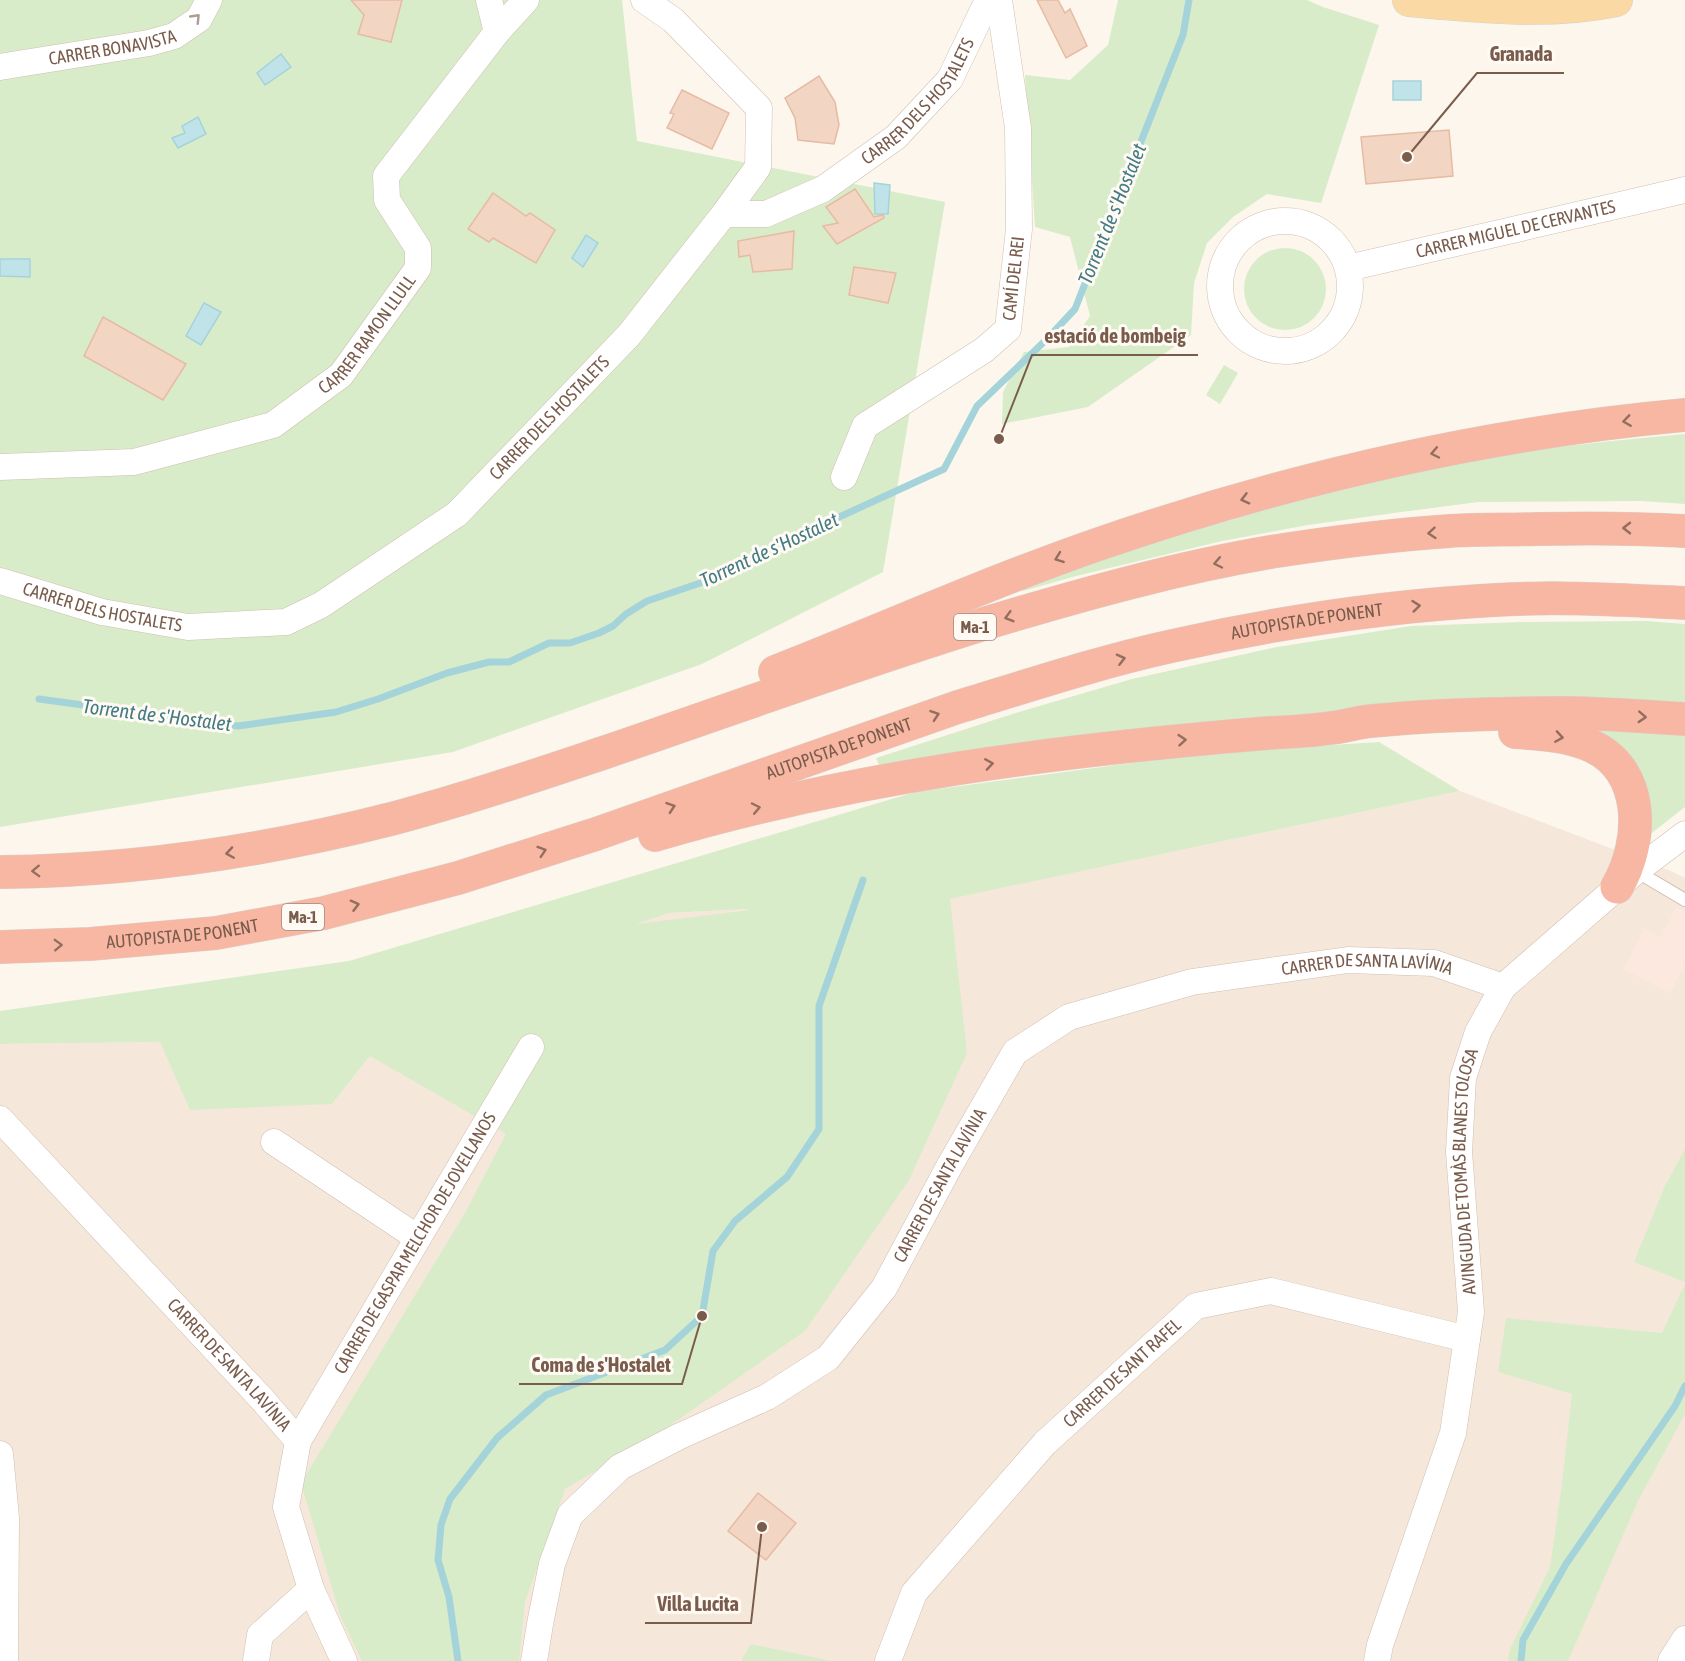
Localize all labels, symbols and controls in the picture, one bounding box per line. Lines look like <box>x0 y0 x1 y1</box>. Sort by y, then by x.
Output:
one-way arrow <box>189 15 200 25</box>
street label: CARRER BONAVISTA <box>47 25 179 69</box>
street label: CARRER DELS HOSTALETS <box>857 34 978 169</box>
callout: Granada <box>1477 35 1564 73</box>
text: Granada <box>1489 42 1553 65</box>
water label: Torrent de s'Hostalet <box>1073 140 1150 288</box>
street label: CARRER MIGUEL DE CERVANTES <box>1414 195 1618 262</box>
street label: CAMÍ DEL REI <box>998 235 1028 322</box>
street label: CARRER RAMON LLULL <box>314 271 420 398</box>
callout: estació de bombeig <box>1032 317 1198 355</box>
text: estació de bombeig <box>1044 324 1186 347</box>
street label: CARRER DELS HOSTALETS <box>485 351 614 484</box>
one-way arrow <box>1622 415 1631 427</box>
one-way arrow <box>1430 446 1440 459</box>
one-way arrow <box>1240 492 1251 504</box>
water label: Torrent de s'Hostalet <box>696 507 842 592</box>
one-way arrow <box>1622 522 1631 534</box>
one-way arrow <box>1427 526 1436 539</box>
one-way arrow <box>1054 551 1065 564</box>
one-way arrow <box>1213 556 1223 569</box>
street label: CARRER DELS HOSTALETS <box>20 578 184 636</box>
street label: AUTOPISTA DE PONENT <box>1229 599 1384 643</box>
one-way arrow <box>1411 600 1421 613</box>
one-way arrow <box>1004 610 1015 622</box>
road number: Ma-1 <box>954 614 996 640</box>
one-way arrow <box>1116 653 1126 666</box>
water label: Torrent de s'Hostalet <box>81 694 233 735</box>
one-way arrow <box>929 710 939 723</box>
one-way arrow <box>1638 710 1647 723</box>
street label: AUTOPISTA DE PONENT <box>763 713 915 784</box>
one-way arrow <box>1554 730 1564 742</box>
one-way arrow <box>1178 734 1187 747</box>
one-way arrow <box>984 758 993 770</box>
one-way arrow <box>665 801 676 814</box>
one-way arrow <box>751 802 761 815</box>
one-way arrow <box>225 846 235 859</box>
one-way arrow <box>536 846 547 858</box>
one-way arrow <box>31 865 40 877</box>
one-way arrow <box>350 900 360 913</box>
road number: Ma-1 <box>282 904 324 930</box>
street label: AUTOPISTA DE PONENT <box>105 914 260 953</box>
one-way arrow <box>54 939 63 952</box>
street label: CARRER DE SANTA LAVÍNIA <box>1280 949 1456 979</box>
street label: AVINGUDA DE TOMÀS BLANES TOLOSA <box>1448 1046 1482 1295</box>
street label: CARRER DE SANTA LAVÍNIA <box>889 1104 990 1266</box>
street label: CARRER DE GASPAR MELCHOR DE JOVELLANOS <box>329 1108 500 1377</box>
street label: CARRER DE SANTA LAVÍNIA <box>163 1294 296 1435</box>
street label: CARRER DE SANT RAFEL <box>1059 1314 1185 1431</box>
callout: Coma de s'Hostalet <box>519 1346 682 1384</box>
text: Coma de s'Hostalet <box>531 1353 671 1376</box>
callout: Villa Lucita <box>645 1585 751 1623</box>
text: Villa Lucita <box>656 1592 739 1615</box>

